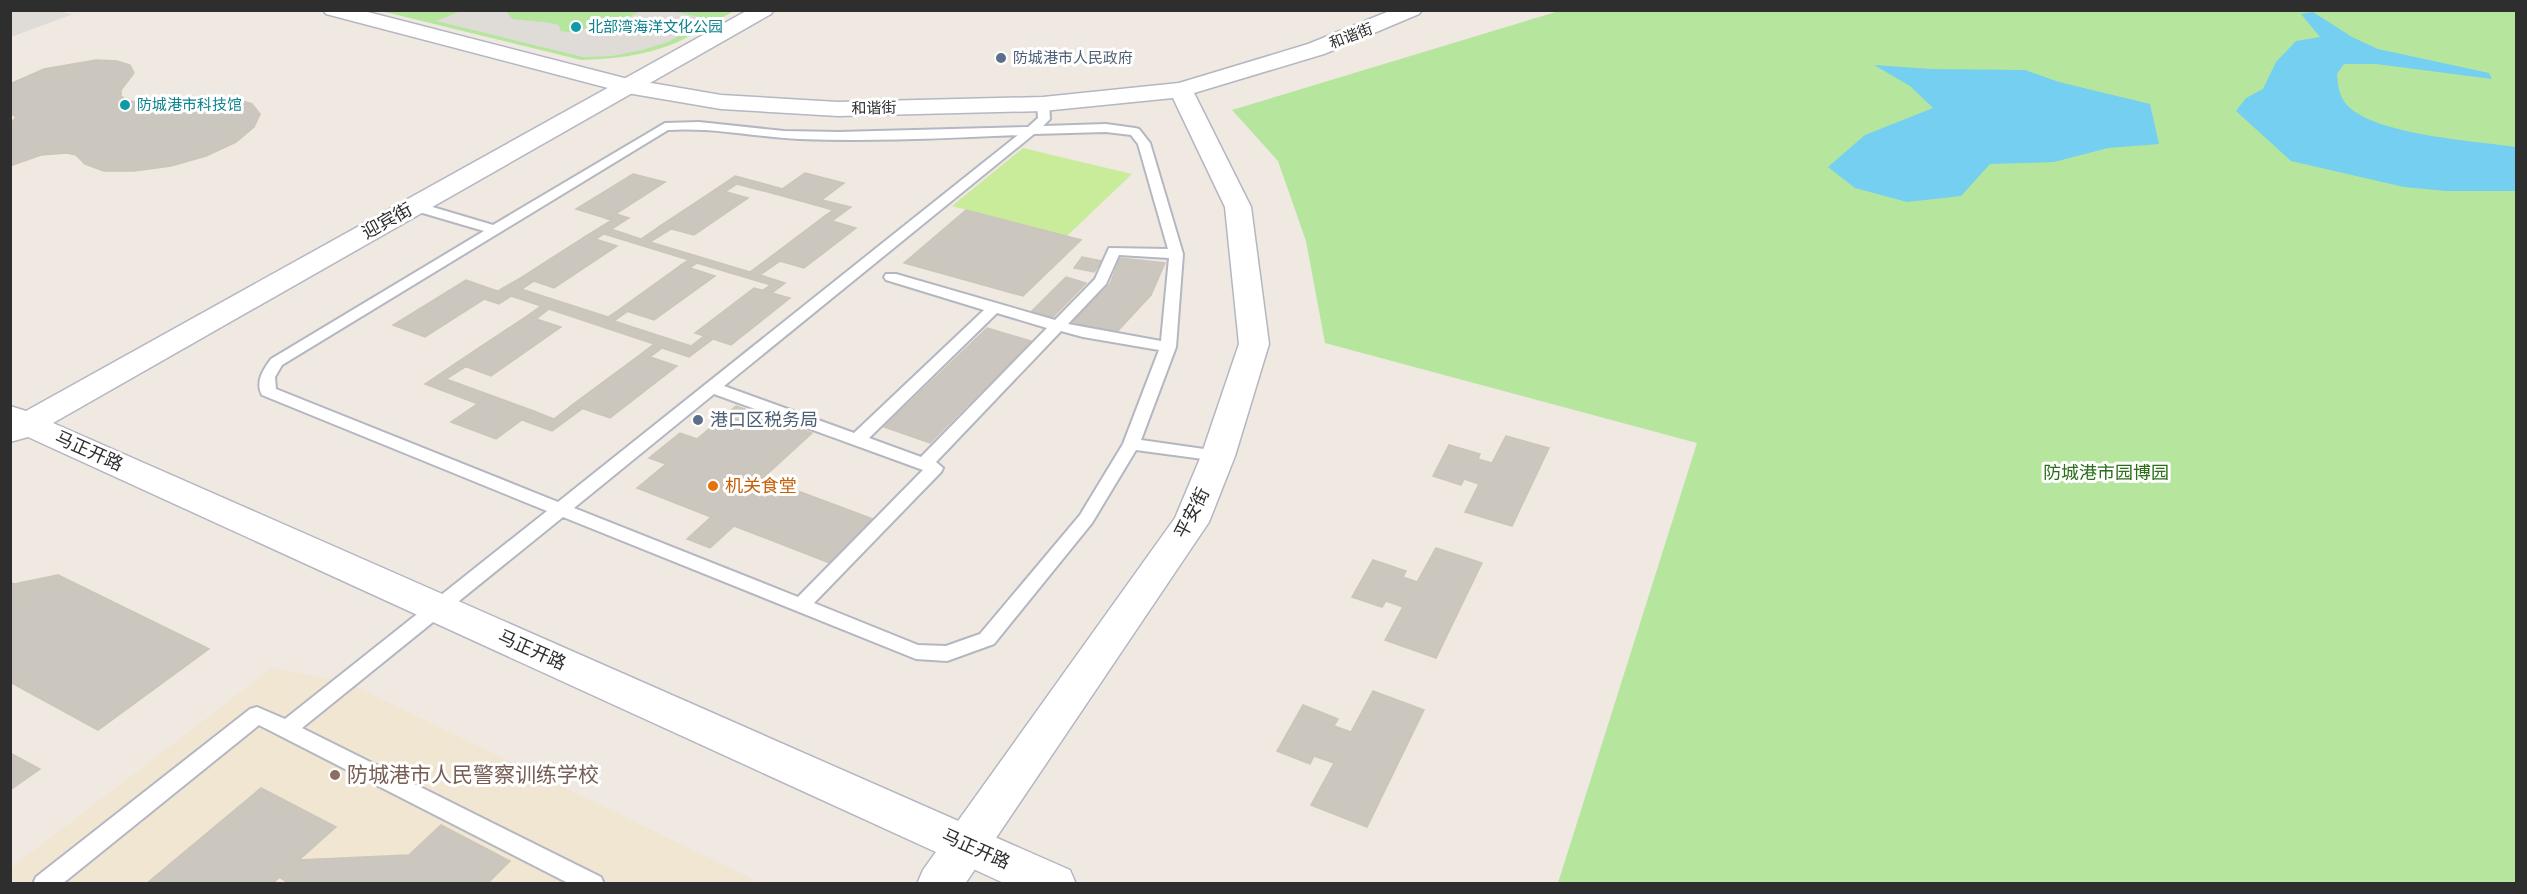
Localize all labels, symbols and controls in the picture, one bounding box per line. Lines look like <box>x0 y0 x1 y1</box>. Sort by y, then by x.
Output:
place label: 北部湾海洋文化公园 <box>588 16 723 38</box>
street label: 和谐街 <box>1326 18 1376 54</box>
marker: 北部湾海洋文化公园 <box>569 20 583 34</box>
place label: 防城港市人民政府 <box>1013 47 1133 69</box>
marker: 防城港市人民政府 <box>994 51 1008 65</box>
place label: 防城港市科技馆 <box>137 94 242 116</box>
street label: 和谐街 <box>851 97 897 119</box>
marker: 防城港市科技馆 <box>118 98 132 112</box>
street label: 迎宾街 <box>357 197 417 245</box>
place label: 港口区税务局 <box>710 407 818 433</box>
marker: 港口区税务局 <box>691 413 705 427</box>
street label: 马正开路 <box>51 424 127 478</box>
park label: 防城港市园博园 <box>2043 460 2169 486</box>
place label: 机关食堂 <box>725 473 797 499</box>
marker: 机关食堂 <box>706 479 720 493</box>
street label: 平安街 <box>1168 483 1216 543</box>
street label: 马正开路 <box>494 623 570 677</box>
place label: 防城港市人民警察训练学校 <box>347 760 599 790</box>
marker: 防城港市人民警察训练学校 <box>328 768 342 782</box>
street label: 马正开路 <box>938 822 1014 876</box>

